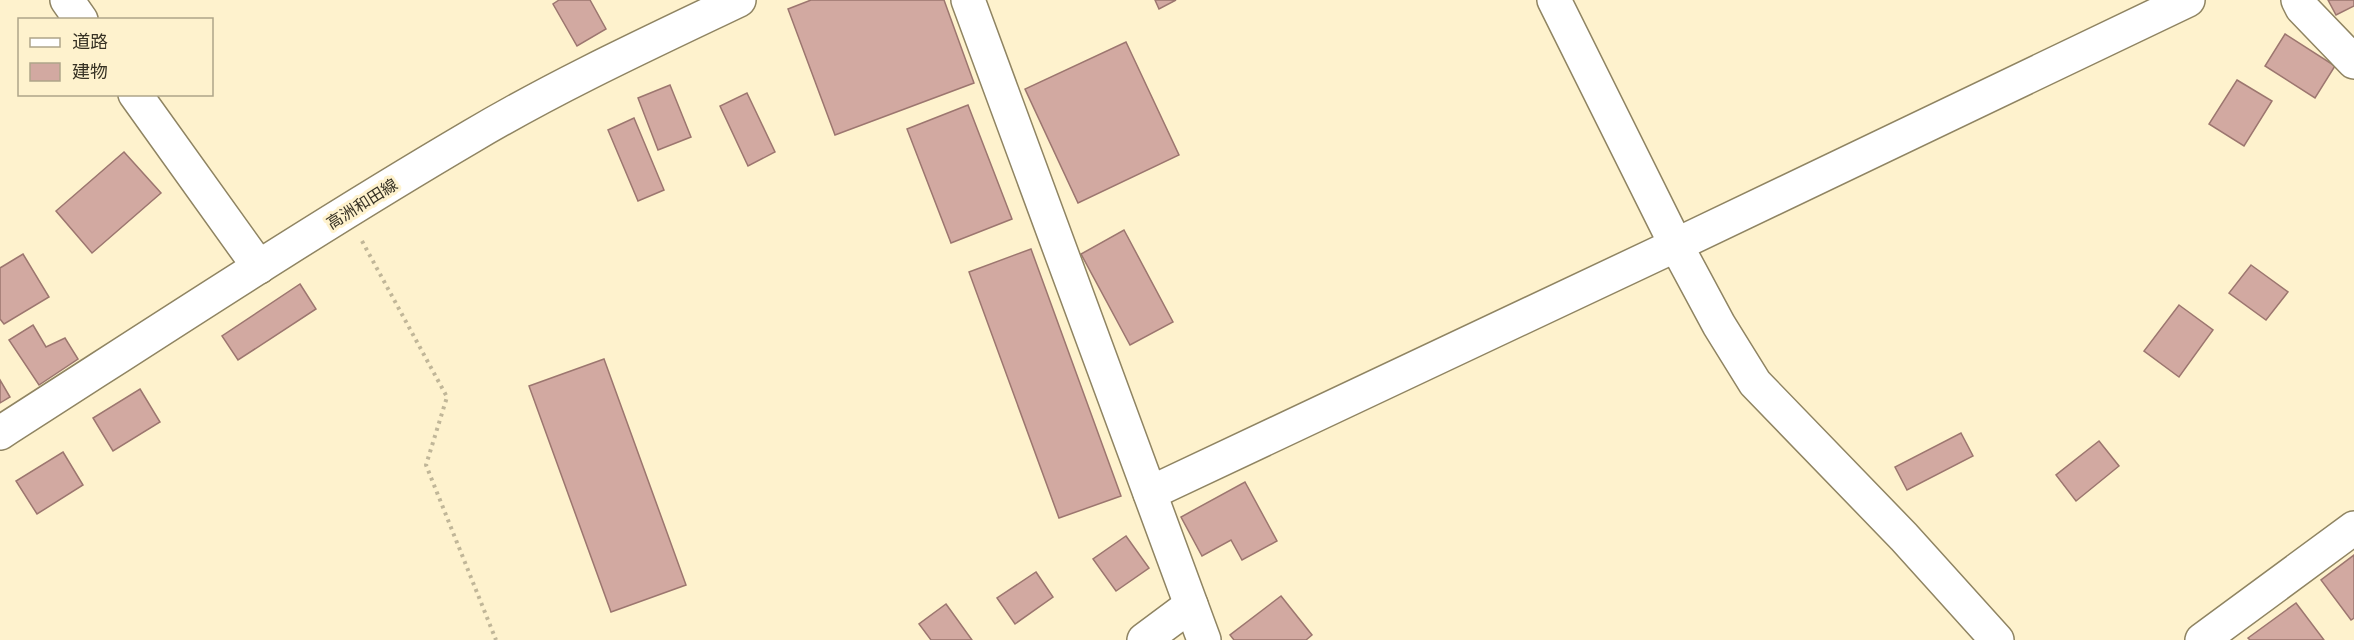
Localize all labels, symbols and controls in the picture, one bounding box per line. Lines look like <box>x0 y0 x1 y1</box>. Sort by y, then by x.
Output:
legend <box>18 18 213 96</box>
text: 道路 <box>72 29 108 55</box>
text: 建物 <box>72 59 108 85</box>
street label: 高洲和田線 <box>322 173 402 235</box>

